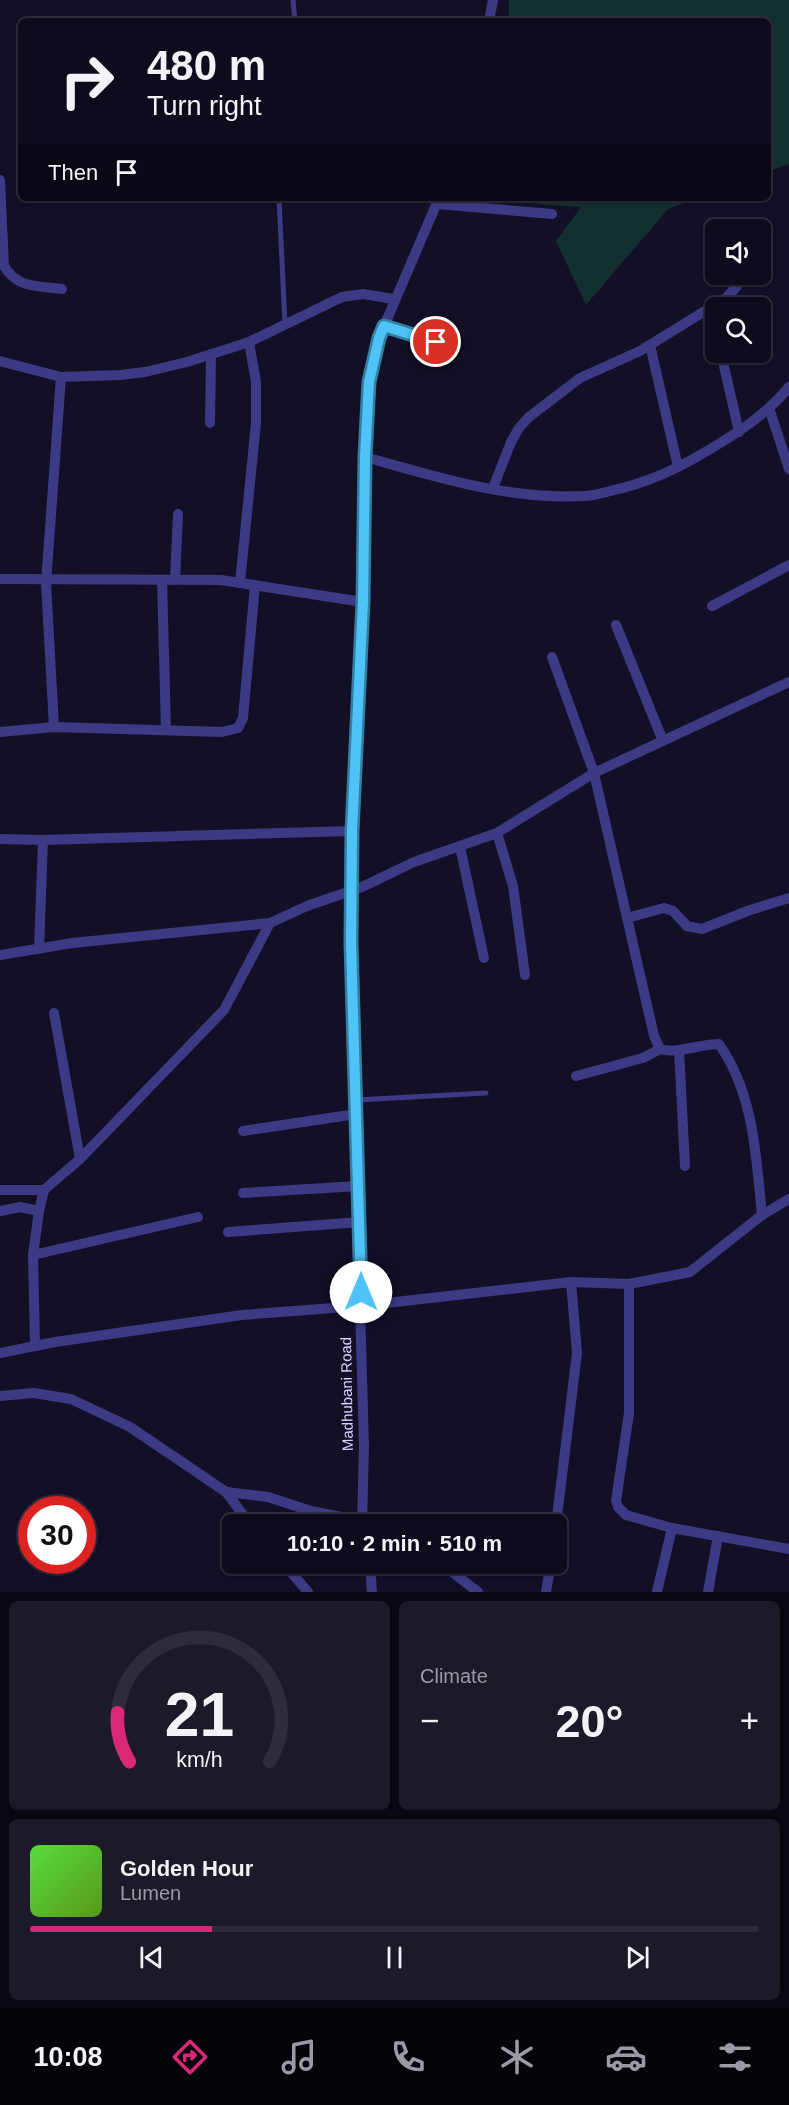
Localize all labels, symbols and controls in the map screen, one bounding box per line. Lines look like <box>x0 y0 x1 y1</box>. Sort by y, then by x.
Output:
icon: right <box>48 42 126 120</box>
text: 480 m <box>147 42 266 89</box>
text: Turn right <box>147 91 262 121</box>
icon: arrive <box>110 156 143 189</box>
text: Then <box>48 160 98 185</box>
map controls <box>705 219 771 363</box>
button: sound <box>705 219 771 285</box>
button: search <box>705 297 771 363</box>
pin <box>410 316 461 367</box>
icon: arrive <box>419 325 452 358</box>
position arrow <box>329 1260 393 1324</box>
street label: Madhubani Road <box>337 1337 356 1451</box>
speed limit sign: 30 <box>18 1496 96 1574</box>
text: 10:10 · 2 min · 510 m <box>287 1531 502 1556</box>
text: Climate <box>420 1665 488 1687</box>
text: 21 <box>165 1680 234 1749</box>
text: 20° <box>555 1696 624 1747</box>
text: − <box>420 1702 439 1739</box>
text: + <box>740 1702 759 1739</box>
text: km/h <box>176 1749 223 1773</box>
text: Golden Hour <box>120 1856 253 1881</box>
text: Lumen <box>120 1882 181 1904</box>
icon: previous <box>135 1941 168 1974</box>
icon: pause <box>378 1941 411 1974</box>
icon: next <box>621 1941 654 1974</box>
icon: directions <box>169 2036 211 2078</box>
icon: music <box>278 2036 320 2078</box>
icon: phone <box>387 2036 429 2078</box>
icon: climate <box>496 2036 538 2078</box>
icon: car <box>605 2036 647 2078</box>
icon: filters <box>714 2036 756 2078</box>
text: 10:08 <box>33 2042 102 2072</box>

